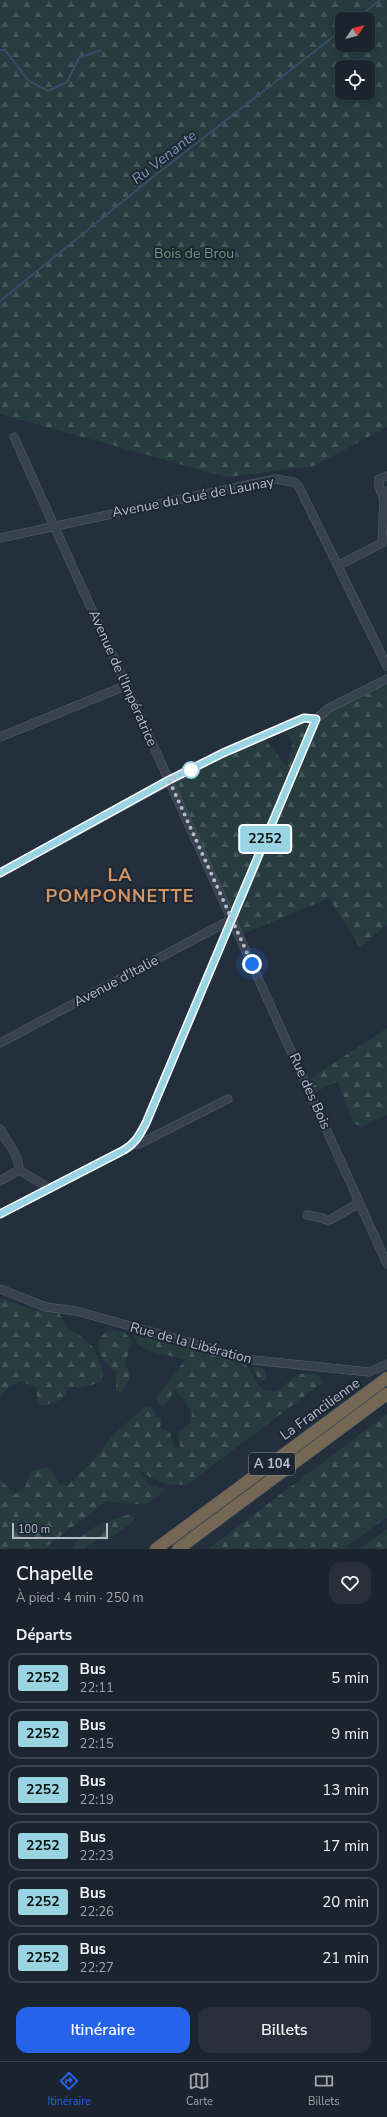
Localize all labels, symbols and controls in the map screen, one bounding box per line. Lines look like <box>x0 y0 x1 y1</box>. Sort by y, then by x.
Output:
north arrow <box>335 12 375 52</box>
map controls <box>335 12 375 100</box>
button: locate <box>335 60 375 100</box>
water label: Ru Venante <box>127 125 201 189</box>
park label: Bois de Brou <box>154 244 234 263</box>
street label: Avenue du Gué de Launay <box>110 472 276 522</box>
street label: Avenue de l'Impératrice <box>84 607 162 749</box>
unlabelled marker <box>182 761 200 779</box>
line badge: 2252 <box>237 826 293 852</box>
text: 2252 <box>248 829 282 848</box>
district label: LA POMPONNETTE <box>45 863 195 908</box>
street label: Avenue d'Italie <box>70 951 162 1011</box>
your location <box>242 954 262 974</box>
street label: Rue des Bois <box>285 1050 335 1132</box>
street label: Rue de la Libération <box>128 1318 254 1368</box>
street label: La Francilienne <box>276 1374 364 1444</box>
road number: A 104 <box>249 1453 295 1475</box>
scale bar <box>12 1521 108 1540</box>
text: 100 m <box>18 1522 50 1537</box>
text: Chapelle <box>16 1561 93 1587</box>
button: heart <box>329 1562 371 1604</box>
text: À pied · 4 min · 250 m <box>16 1589 144 1607</box>
text: Départs <box>16 1625 72 1645</box>
text: Bus <box>80 1659 106 1679</box>
text: 2252 <box>26 1668 60 1687</box>
text: 5 min <box>331 1668 369 1688</box>
text: 22:11 <box>80 1679 114 1697</box>
text: Bus <box>80 1715 106 1735</box>
text: 2252 <box>26 1724 60 1743</box>
text: 9 min <box>331 1724 369 1744</box>
text: 22:15 <box>80 1735 114 1753</box>
text: Bus <box>80 1771 106 1791</box>
text: 2252 <box>26 1780 60 1799</box>
text: 13 min <box>322 1780 369 1800</box>
text: 22:19 <box>80 1791 114 1809</box>
text: Bus <box>80 1827 106 1847</box>
text: 2252 <box>26 1836 60 1855</box>
text: 17 min <box>322 1836 369 1856</box>
text: 22:23 <box>80 1847 114 1865</box>
text: Bus <box>80 1883 106 1903</box>
text: 2252 <box>26 1892 60 1911</box>
text: 20 min <box>322 1892 369 1912</box>
text: 22:26 <box>80 1903 114 1921</box>
text: Bus <box>80 1939 106 1959</box>
text: 2252 <box>26 1948 60 1967</box>
text: 21 min <box>322 1948 369 1968</box>
text: 22:27 <box>80 1959 114 1977</box>
button: Itinéraire <box>16 2007 190 2053</box>
button: Billets <box>198 2007 371 2053</box>
tab: Itinéraire <box>48 2070 91 2109</box>
tab: Carte <box>186 2070 213 2109</box>
tab: Billets <box>308 2070 339 2109</box>

